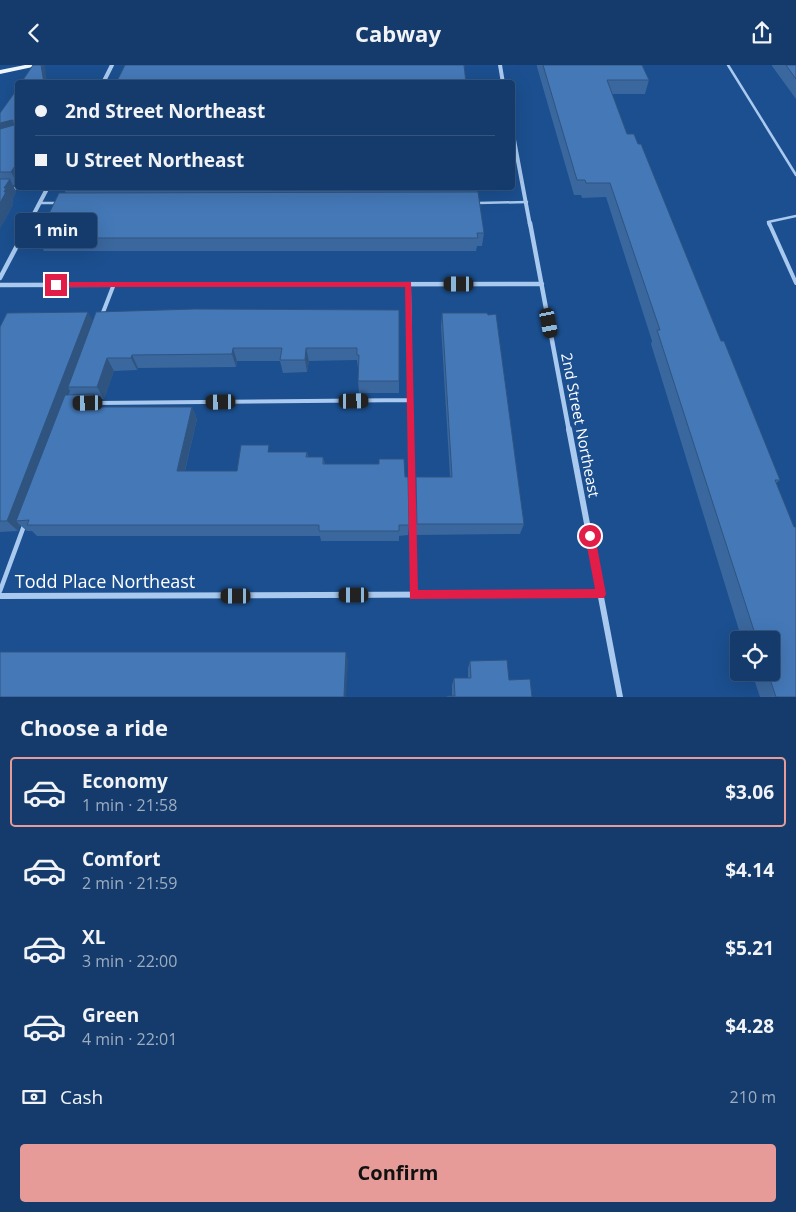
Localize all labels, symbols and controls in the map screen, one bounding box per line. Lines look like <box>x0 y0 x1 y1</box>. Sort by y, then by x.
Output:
text: Cabway <box>355 18 441 48</box>
icon: back <box>20 19 48 47</box>
icon: share <box>748 19 776 47</box>
text: 2nd Street Northeast <box>65 98 265 124</box>
text: U Street Northeast <box>65 147 244 173</box>
callout: 1 min <box>15 213 97 247</box>
text: 1 min <box>34 219 78 241</box>
route end <box>45 274 67 296</box>
car <box>444 277 474 292</box>
car <box>538 307 559 339</box>
street label: 2nd Street Northeast <box>557 351 605 499</box>
car <box>338 393 369 409</box>
car <box>205 394 236 410</box>
car <box>72 395 103 411</box>
route start <box>579 525 601 547</box>
street label: Todd Place Northeast <box>15 569 195 593</box>
car <box>339 588 369 603</box>
car <box>221 589 251 604</box>
map controls <box>730 631 780 681</box>
button: locate <box>730 631 780 681</box>
text: Choose a ride <box>20 712 168 742</box>
text: Economy <box>82 768 168 794</box>
icon: car <box>22 770 67 815</box>
text: $3.06 <box>725 779 774 805</box>
text: 1 min · 21:58 <box>82 794 177 816</box>
text: Comfort <box>82 846 161 872</box>
icon: car <box>22 848 67 893</box>
text: $4.14 <box>725 857 774 883</box>
text: 2 min · 21:59 <box>82 872 177 894</box>
text: XL <box>82 924 105 950</box>
icon: car <box>22 926 67 971</box>
text: $5.21 <box>725 935 774 961</box>
text: 3 min · 22:00 <box>82 950 177 972</box>
text: Green <box>82 1002 139 1028</box>
icon: car <box>22 1004 67 1049</box>
text: $4.28 <box>725 1013 774 1039</box>
text: 4 min · 22:01 <box>82 1028 177 1050</box>
icon: cash <box>20 1083 48 1111</box>
text: Cash <box>60 1084 103 1110</box>
text: 210 m <box>730 1086 776 1108</box>
button: Confirm <box>20 1144 776 1202</box>

